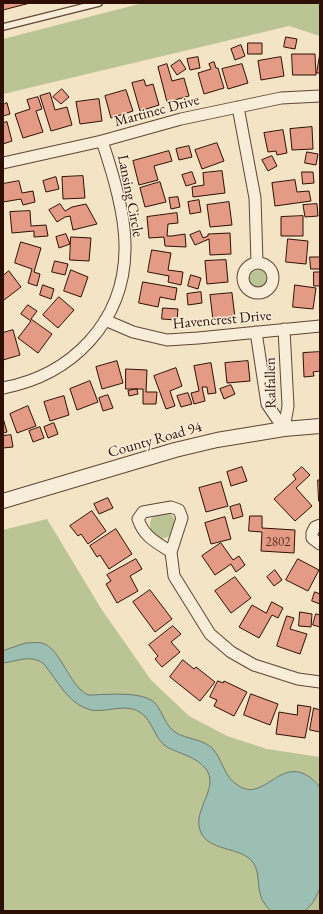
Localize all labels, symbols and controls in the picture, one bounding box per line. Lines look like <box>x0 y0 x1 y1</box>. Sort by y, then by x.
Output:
street label: Martinec Drive <box>112 91 202 131</box>
street label: Lansing Circle <box>113 153 147 239</box>
street label: Havencrest Drive <box>172 307 272 333</box>
street label: Ralfallen <box>262 357 280 409</box>
street label: County Road 94 <box>106 418 204 462</box>
house number: 2802 <box>266 534 290 550</box>

